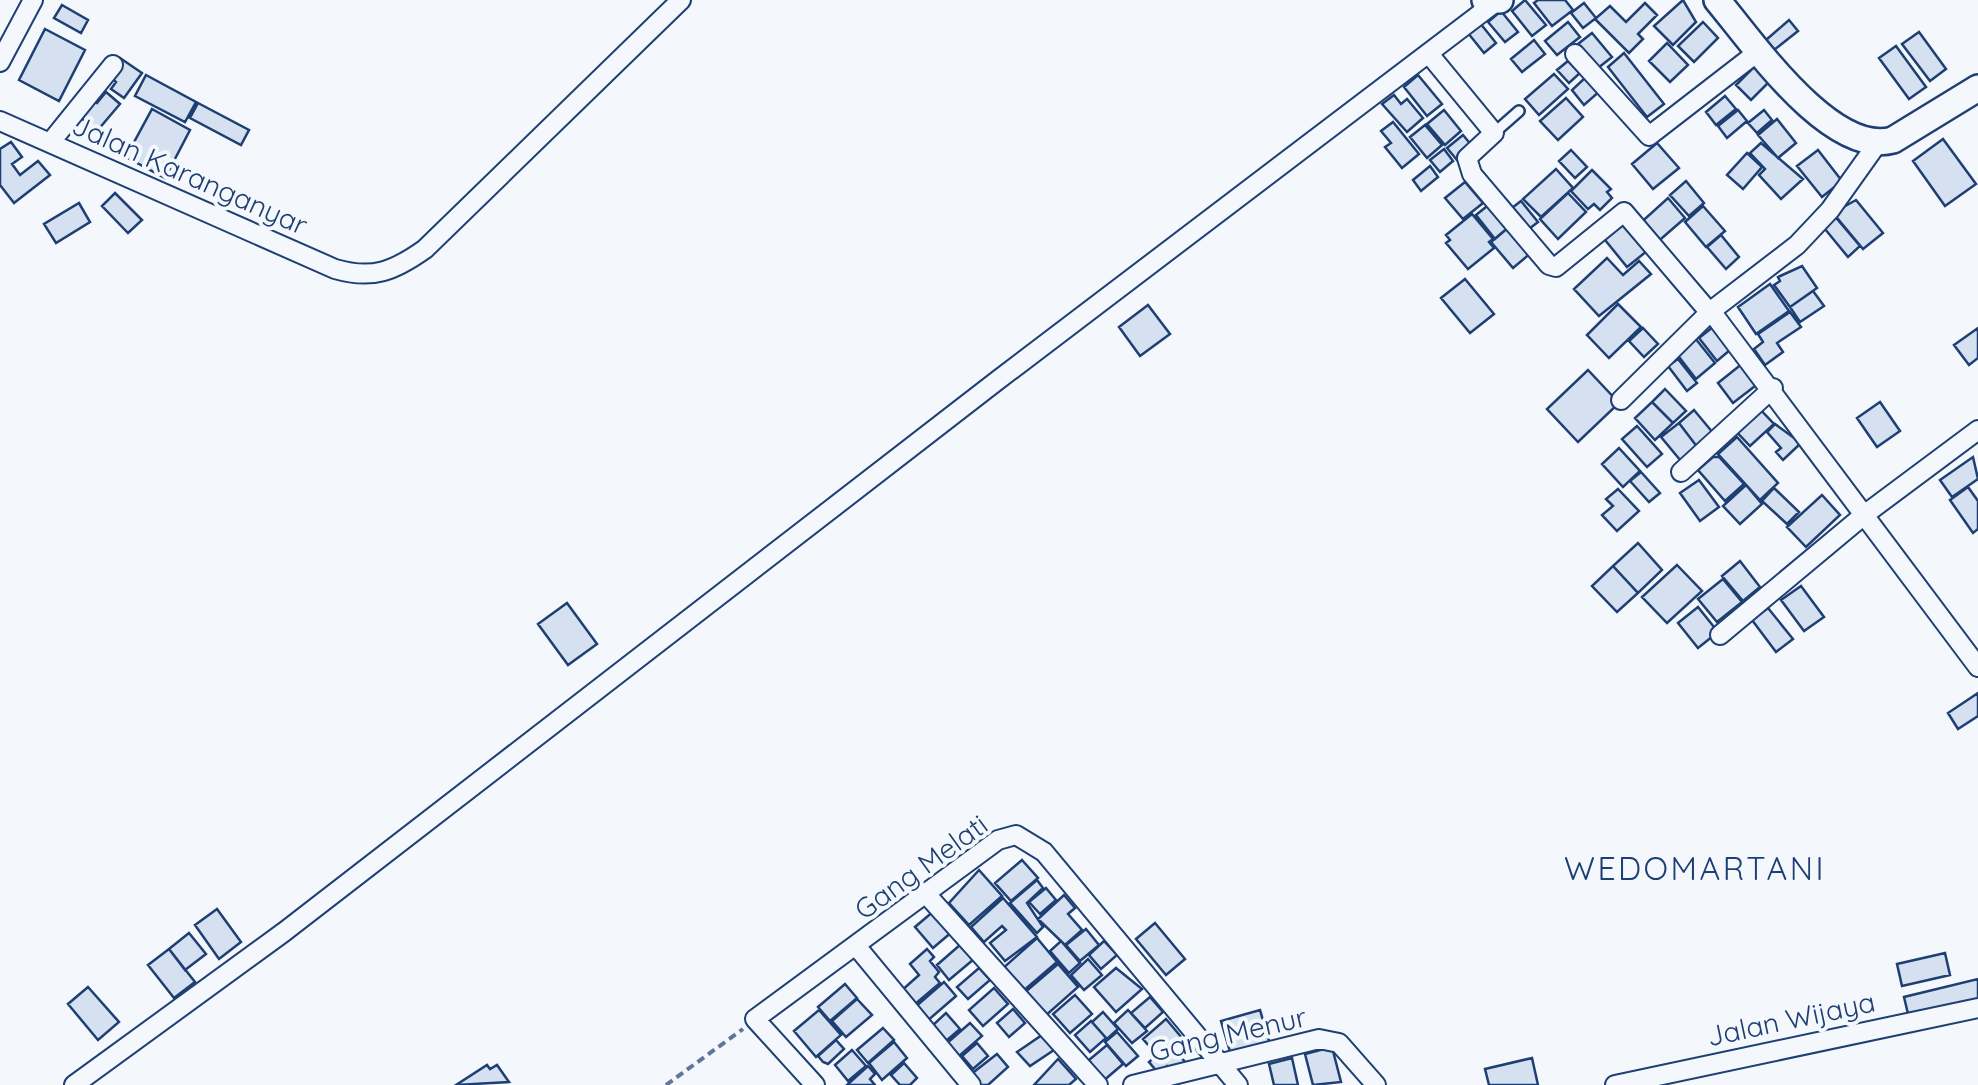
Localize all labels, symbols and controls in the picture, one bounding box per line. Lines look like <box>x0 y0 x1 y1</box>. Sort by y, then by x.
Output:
street label: Jalan Karanganyar <box>67 107 313 242</box>
street label: Gang Melati <box>847 807 994 927</box>
district label: WEDOMARTANI <box>1564 848 1826 888</box>
street label: Jalan Wijaya <box>1704 984 1878 1053</box>
street label: Gang Menur <box>1146 998 1310 1069</box>

